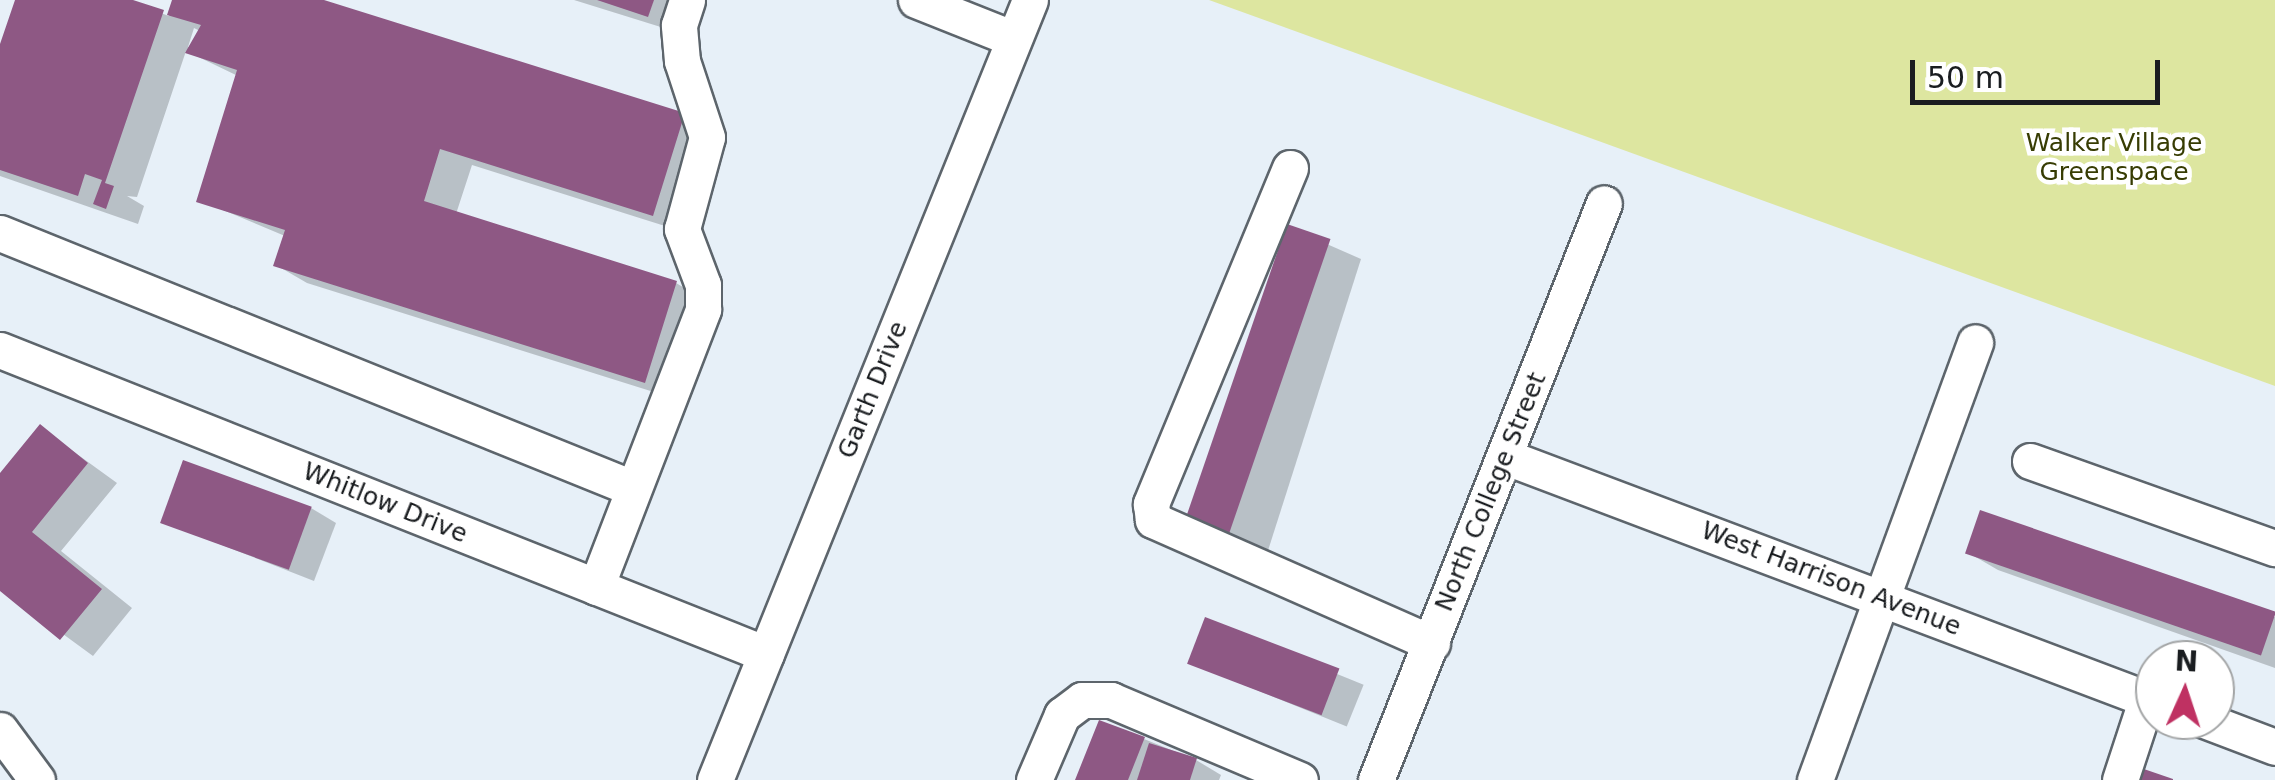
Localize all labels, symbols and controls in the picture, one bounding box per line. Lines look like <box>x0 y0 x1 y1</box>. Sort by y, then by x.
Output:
scale bar <box>1915 40 2165 102</box>
text: 50 m <box>1927 60 2004 95</box>
park label: Walker Village Greenspace <box>2026 129 2202 188</box>
street label: Garth Drive <box>832 317 914 463</box>
street label: North College Street <box>1429 368 1553 616</box>
street label: Whitlow Drive <box>298 456 472 550</box>
street label: West Harrison Avenue <box>1697 516 1965 642</box>
north arrow <box>2135 640 2235 740</box>
text: N <box>2174 644 2199 679</box>

